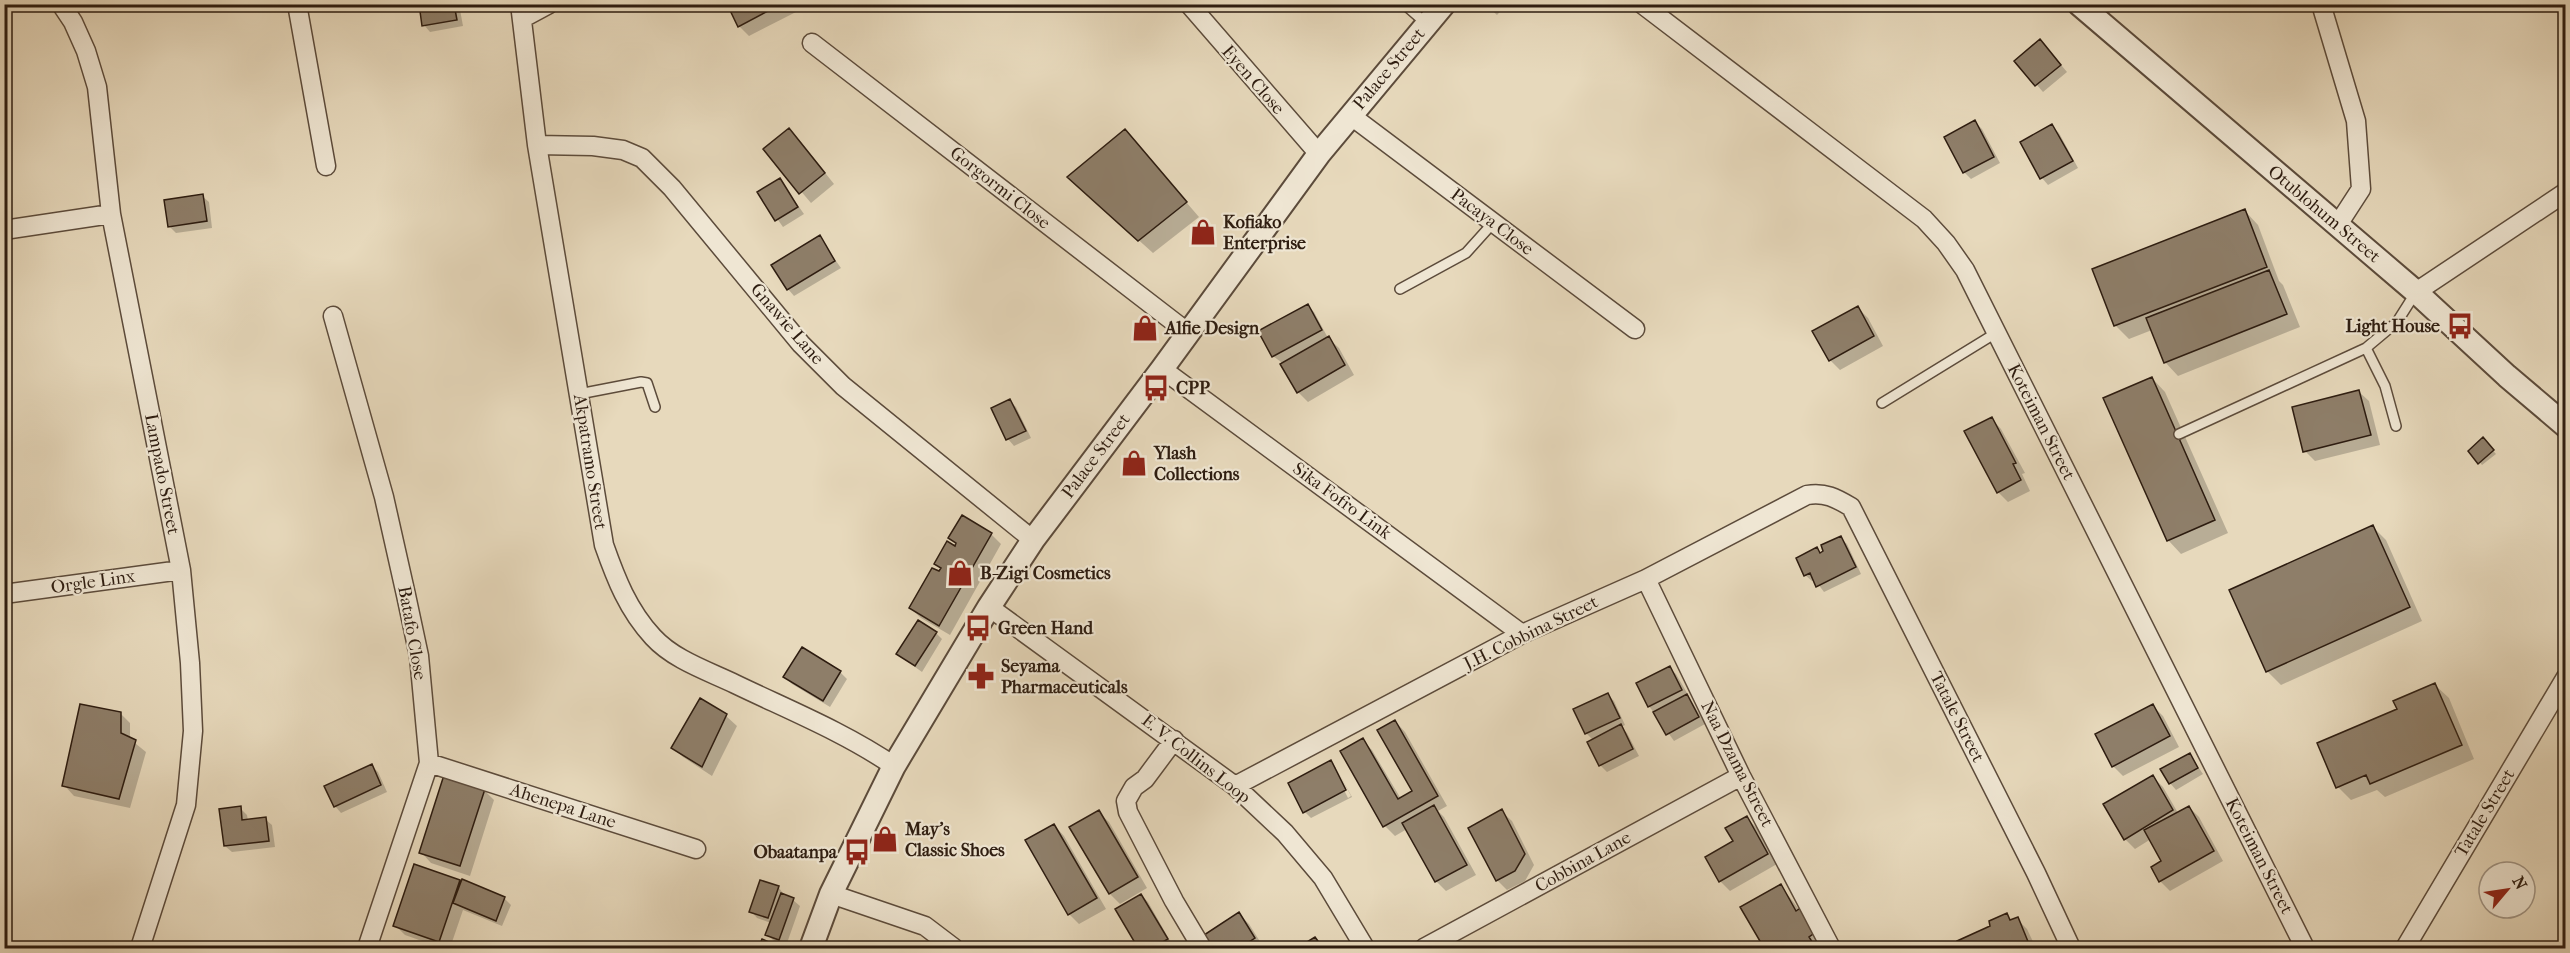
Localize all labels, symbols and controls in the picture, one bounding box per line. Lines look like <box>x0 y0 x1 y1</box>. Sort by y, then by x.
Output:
street label: Palace Street <box>1349 23 1430 114</box>
street label: Eyen Close <box>1217 41 1289 119</box>
street label: Gorgormi Close <box>946 142 1054 234</box>
street label: Otublohum Street <box>2264 161 2385 267</box>
street label: Pacaya Close <box>1446 184 1538 260</box>
place label: Kofiako Enterprise <box>1223 212 1306 254</box>
shop icon: Kofiako Enterprise <box>1188 217 1218 247</box>
street label: Gnawie Lane <box>746 279 828 369</box>
bus stop icon: Light House <box>2445 311 2475 341</box>
shop icon: Alfie Design <box>1130 313 1160 343</box>
place label: Light House <box>2345 316 2440 337</box>
place label: Alfie Design <box>1164 318 1260 339</box>
street label: Koteiman Street <box>2003 360 2080 484</box>
bus stop icon: CPP <box>1141 373 1171 403</box>
place label: CPP <box>1176 378 1210 399</box>
street label: Akpatramo Street <box>569 392 611 532</box>
street label: Palace Street <box>1057 409 1135 502</box>
street label: Lampado Street <box>140 412 184 537</box>
place label: Ylash Collections <box>1153 443 1240 485</box>
shop icon: Ylash Collections <box>1119 448 1149 478</box>
street label: Sika Fofro Link <box>1289 458 1396 544</box>
shop icon: B-Zigi Cosmetics <box>945 558 975 588</box>
place label: B-Zigi Cosmetics <box>980 563 1111 584</box>
street label: Orgle Linx <box>49 566 137 598</box>
street label: Batafo Close <box>393 584 431 682</box>
street label: J.H. Cobbina Street <box>1459 591 1602 675</box>
bus stop icon: Green Hand <box>963 613 993 643</box>
place label: Green Hand <box>998 618 1094 639</box>
place label: Seyama Pharmaceuticals <box>1001 656 1128 698</box>
pharmacy icon: Seyama Pharmaceuticals <box>966 661 996 691</box>
street label: Tatale Street <box>1925 668 1989 766</box>
street label: Naa Dzama Street <box>1696 698 1778 831</box>
street label: E. V. Collins Loop <box>1137 710 1255 808</box>
street label: Tatale Street <box>2451 765 2520 861</box>
street label: Ahenepa Lane <box>506 779 619 833</box>
street label: Koteiman Street <box>2221 794 2298 918</box>
place label: May's Classic Shoes <box>904 819 1005 861</box>
shop icon: May's Classic Shoes <box>870 824 900 854</box>
street label: Cobbina Lane <box>1531 827 1635 897</box>
bus stop icon: Obaatanpa <box>842 837 872 867</box>
place label: Obaatanpa <box>753 842 838 863</box>
north arrow <box>2477 860 2537 920</box>
text: N <box>2508 873 2531 894</box>

